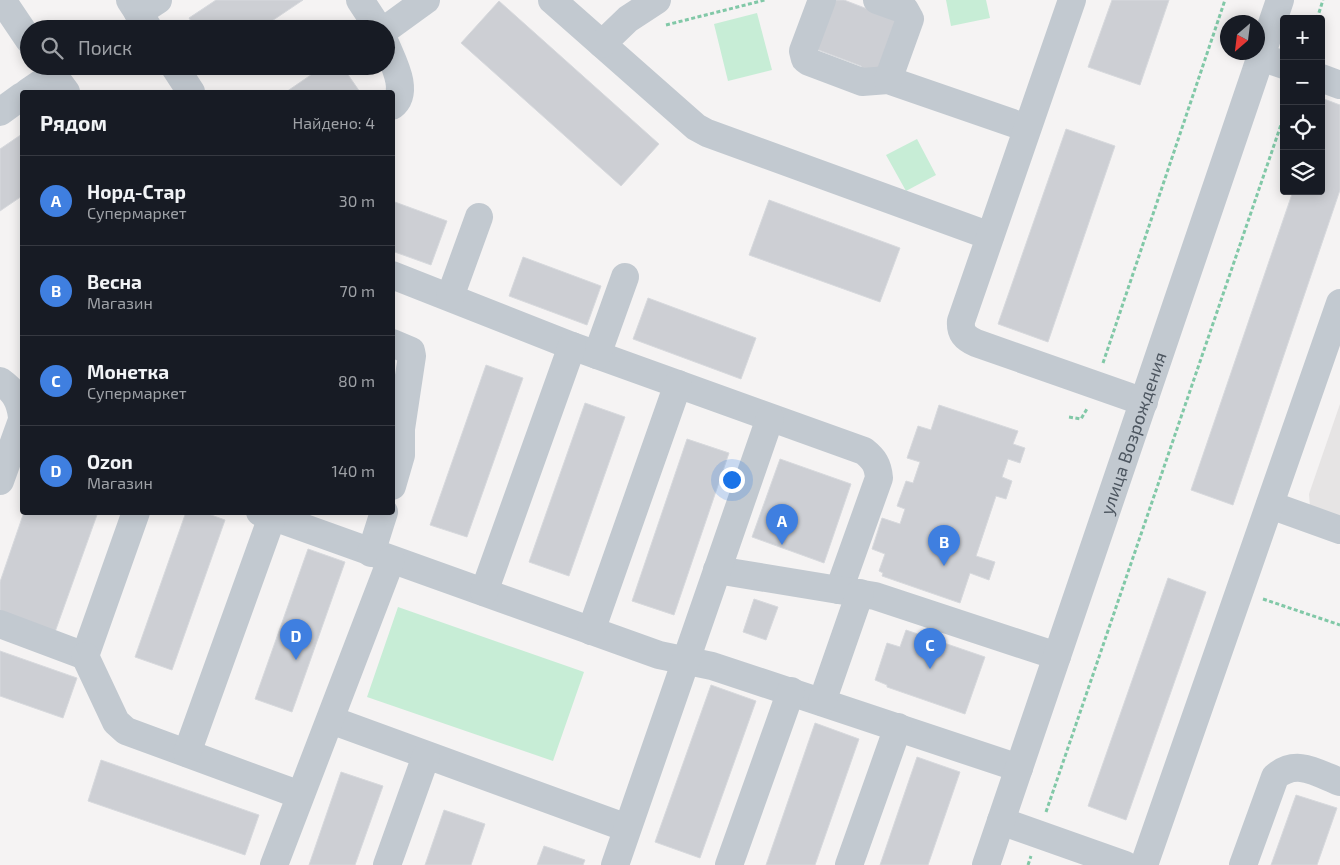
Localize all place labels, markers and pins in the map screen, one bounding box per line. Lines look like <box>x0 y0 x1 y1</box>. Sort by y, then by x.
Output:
pin: A <box>766 504 798 545</box>
pin: B <box>928 525 960 566</box>
pin: D <box>280 619 312 660</box>
pin: C <box>914 628 946 669</box>

